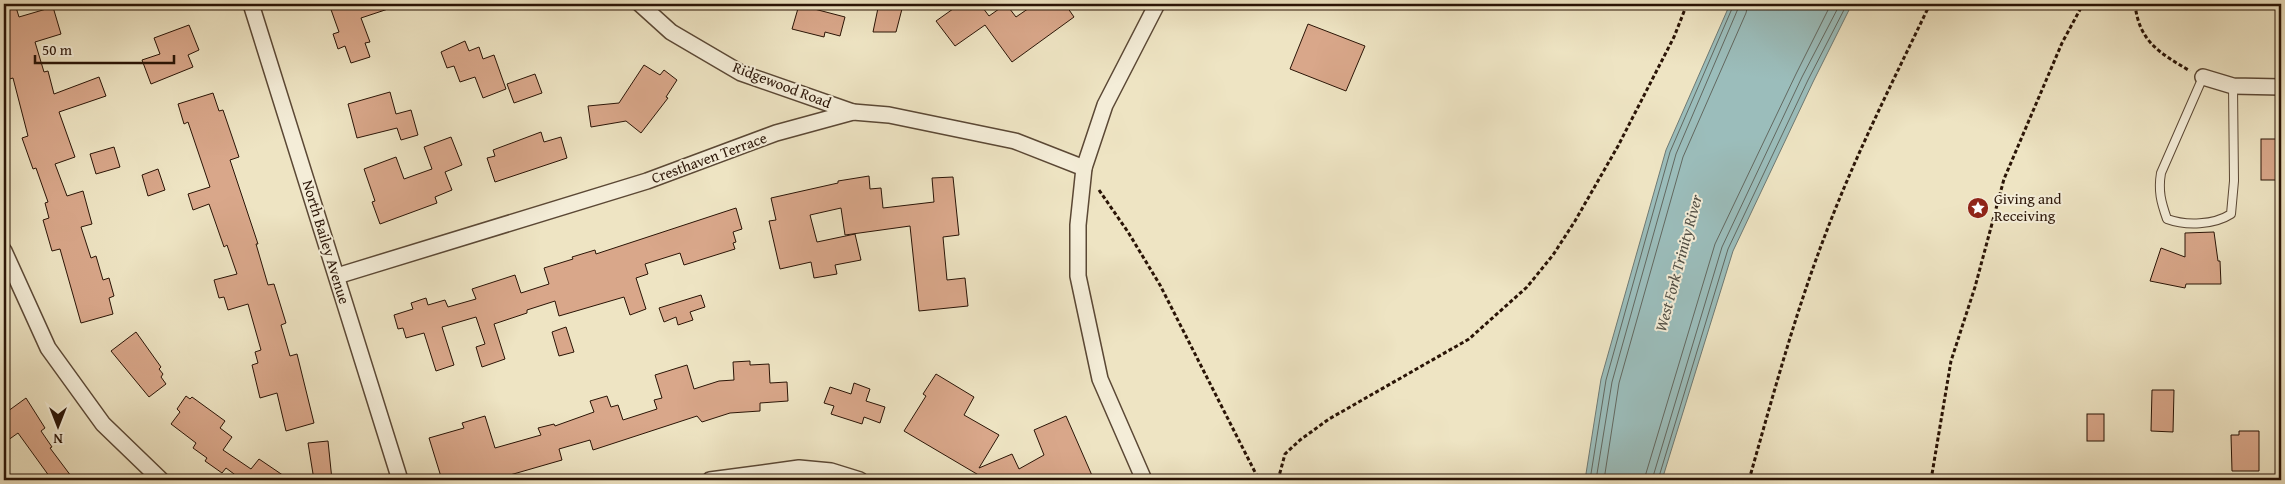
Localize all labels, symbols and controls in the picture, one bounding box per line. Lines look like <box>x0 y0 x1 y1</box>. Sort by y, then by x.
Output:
scale bar <box>35 32 174 64</box>
text: 50 m <box>42 39 73 60</box>
street label: Ridgewood Road <box>730 56 834 113</box>
street label: Cresthaven Terrace <box>648 127 769 188</box>
street label: North Bailey Avenue <box>298 177 355 306</box>
place label: Giving and Receiving <box>1994 188 2061 226</box>
water label: West Fork Trinity River <box>1648 191 1708 334</box>
place icon: Giving and Receiving <box>1966 196 1990 220</box>
north arrow <box>32 402 82 452</box>
text: N <box>53 429 63 449</box>

